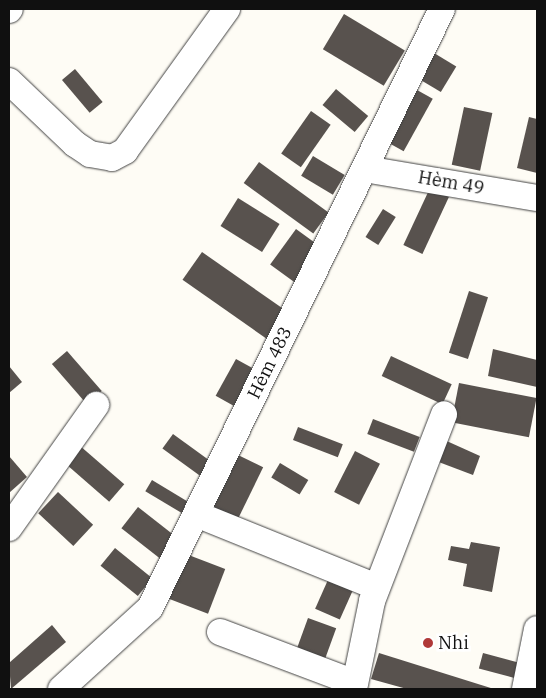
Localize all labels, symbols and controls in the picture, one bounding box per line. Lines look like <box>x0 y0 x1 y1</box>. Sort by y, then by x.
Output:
street label: Hèm 49 <box>416 167 486 199</box>
street label: Hẻm 483 <box>243 323 297 403</box>
place label: Nhi <box>438 632 469 654</box>
marker: Nhi <box>422 637 434 649</box>

